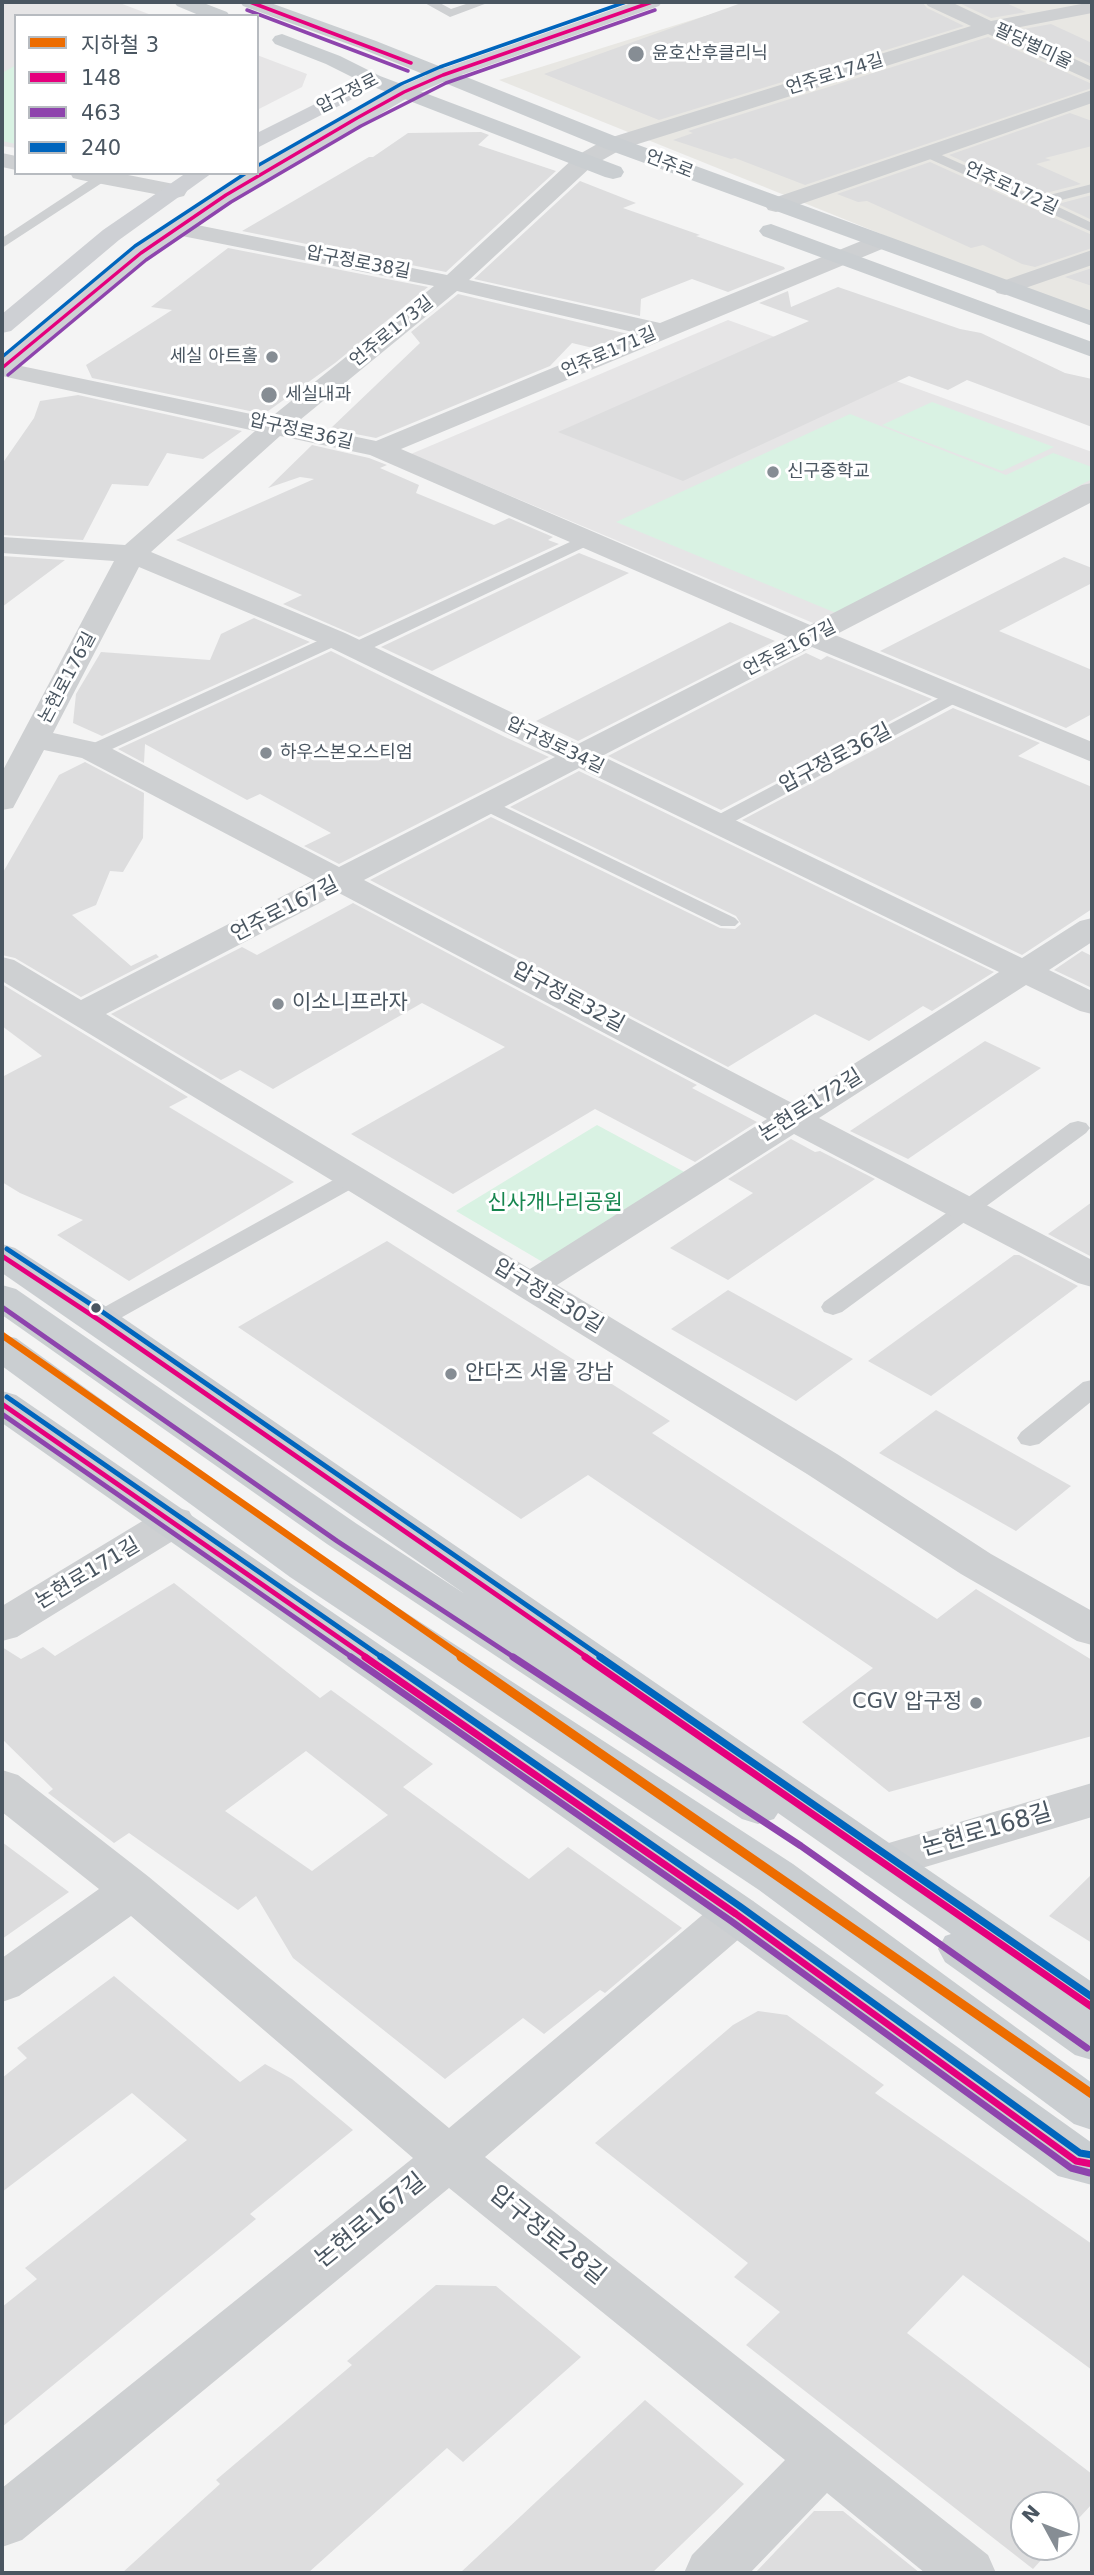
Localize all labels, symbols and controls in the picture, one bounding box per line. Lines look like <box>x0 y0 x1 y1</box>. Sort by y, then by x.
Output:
legend <box>14 14 259 175</box>
street label: 팔당별미울 <box>991 20 1075 74</box>
text: 지하철 3 <box>81 33 159 57</box>
place label: 윤호산후클리닉 <box>652 43 768 65</box>
marker: 윤호산후클리닉 <box>626 44 646 64</box>
street label: 언주로174길 <box>784 50 886 100</box>
text: 148 <box>81 66 121 90</box>
street label: 압구정로 <box>314 69 382 119</box>
text: 463 <box>81 101 121 125</box>
text: 240 <box>81 136 121 160</box>
street label: 언주로 <box>642 146 696 184</box>
street label: 언주로172길 <box>961 158 1061 220</box>
street label: 압구정로38길 <box>304 242 412 284</box>
street label: 언주로173길 <box>346 292 438 372</box>
street label: 언주로171길 <box>558 323 660 383</box>
place label: 세실 아트홀 <box>169 346 258 368</box>
marker: 세실 아트홀 <box>264 349 280 365</box>
place label: 세실내과 <box>285 384 351 406</box>
marker: 세실내과 <box>259 385 279 405</box>
street label: 압구정로36길 <box>247 410 355 454</box>
place label: 신구중학교 <box>787 461 870 483</box>
marker: 신구중학교 <box>765 464 781 480</box>
street label: 언주로167길 <box>740 617 840 681</box>
street label: 논현로176길 <box>35 629 101 727</box>
street label: 압구정로34길 <box>503 713 607 779</box>
street label: 압구정로36길 <box>776 719 896 799</box>
place label: 하우스본오스티엄 <box>280 742 412 764</box>
marker: 하우스본오스티엄 <box>258 745 274 761</box>
street label: 언주로167길 <box>227 872 343 948</box>
street label: 압구정로32길 <box>508 958 628 1038</box>
place label: 이소니프라자 <box>292 991 408 1017</box>
marker: 이소니프라자 <box>270 996 286 1012</box>
street label: 논현로172길 <box>755 1064 867 1148</box>
park label: 신사개나리공원 <box>487 1191 623 1217</box>
street label: 압구정로30길 <box>489 1254 607 1340</box>
unlabelled marker <box>89 1301 103 1315</box>
place label: 안다즈 서울 강남 <box>465 1361 614 1387</box>
marker: 안다즈 서울 강남 <box>443 1366 459 1382</box>
street label: 논현로171길 <box>31 1533 145 1615</box>
place label: CGV 압구정 <box>852 1690 962 1716</box>
marker: CGV 압구정 <box>968 1695 984 1711</box>
street label: 논현로168길 <box>919 1799 1055 1863</box>
street label: 논현로167길 <box>310 2168 432 2274</box>
street label: 압구정로28길 <box>483 2180 611 2292</box>
north arrow <box>1010 2491 1080 2561</box>
text: N <box>1017 2500 1044 2527</box>

